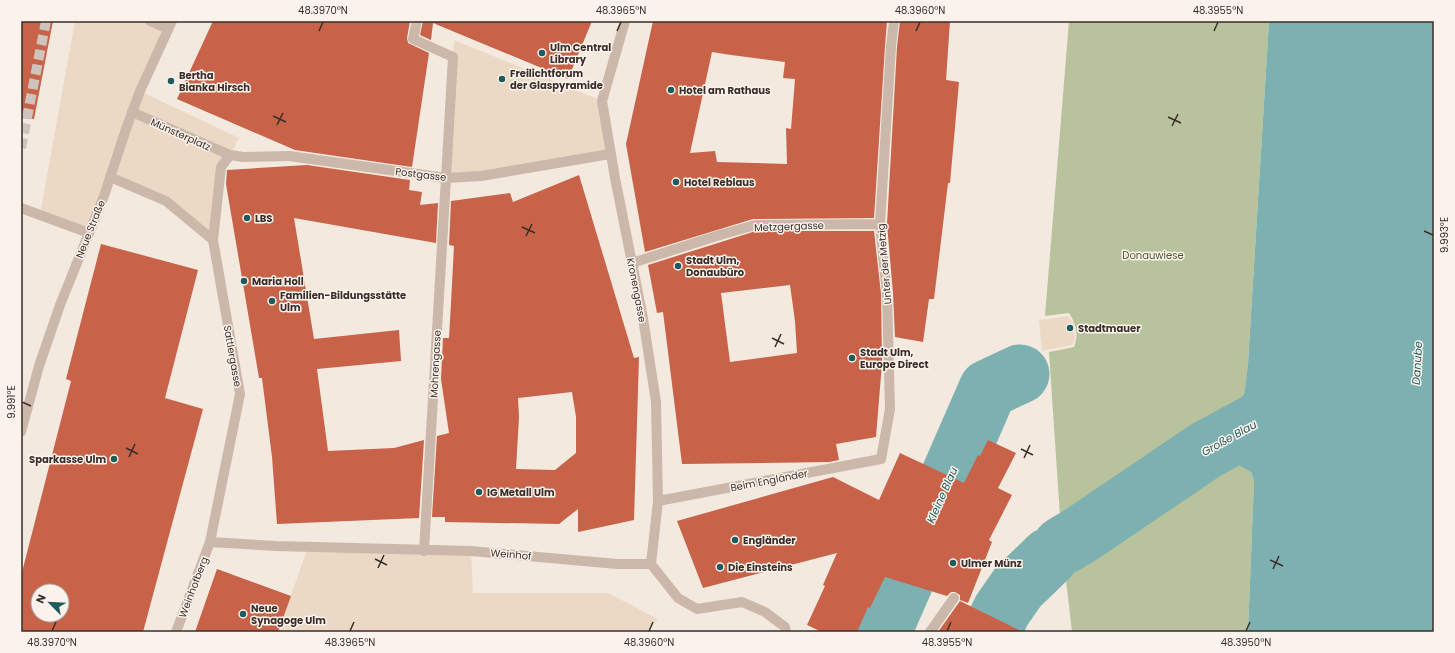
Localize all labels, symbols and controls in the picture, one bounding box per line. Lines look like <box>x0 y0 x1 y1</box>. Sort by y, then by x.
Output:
text: 48.3970°N <box>298 3 348 18</box>
text: 48.3965°N <box>596 3 646 18</box>
text: 48.3960°N <box>895 3 945 18</box>
text: 48.3955°N <box>1193 3 1243 18</box>
place label: Ulm Central Library <box>550 40 611 67</box>
marker: Ulm Central Library <box>537 48 547 58</box>
place label: Freilichtforum der Glaspyramide <box>510 66 603 93</box>
place label: Bertha Bianka Hirsch <box>179 68 250 95</box>
marker: Freilichtforum der Glaspyramide <box>497 74 507 84</box>
marker: Bertha Bianka Hirsch <box>166 76 176 86</box>
place label: Hotel am Rathaus <box>679 83 771 98</box>
marker: Hotel am Rathaus <box>666 85 676 95</box>
street label: Münsterplatz <box>148 115 214 155</box>
street label: Postgasse <box>395 164 447 185</box>
place label: Hotel Reblaus <box>684 175 755 190</box>
marker: Hotel Reblaus <box>671 177 681 187</box>
street label: Neue Straße <box>72 198 109 261</box>
place label: LBS <box>255 211 273 226</box>
marker: LBS <box>242 213 252 223</box>
text: 9.993°E <box>1437 217 1452 253</box>
street label: Metzgergasse <box>754 218 824 235</box>
street label: Unter der Metzig <box>873 223 895 305</box>
park label: Donauwiese <box>1122 248 1184 263</box>
place label: Stadt Ulm, Donaubüro <box>686 253 745 280</box>
street label: Kronengasse <box>623 257 650 324</box>
marker: Stadt Ulm, Donaubüro <box>673 261 683 271</box>
place label: Maria Holl <box>252 274 304 289</box>
marker: Maria Holl <box>239 276 249 286</box>
place label: Familien-Bildungsstätte Ulm <box>280 288 406 315</box>
marker: Familien-Bildungsstätte Ulm <box>267 296 277 306</box>
place label: Stadtmauer <box>1078 321 1141 336</box>
marker: Stadtmauer <box>1065 323 1075 333</box>
street label: Sattlergasse <box>220 324 245 388</box>
street label: Mohrengasse <box>426 330 445 398</box>
water label: Danube <box>1408 341 1426 385</box>
place label: Stadt Ulm, Europe Direct <box>860 345 929 372</box>
marker: Stadt Ulm, Europe Direct <box>847 353 857 363</box>
text: 9.991°E <box>4 385 19 419</box>
water label: Große Blau <box>1198 416 1260 460</box>
place label: Sparkasse Ulm <box>29 452 106 467</box>
marker: Sparkasse Ulm <box>109 454 119 464</box>
water label: Kleine Blau <box>923 464 961 526</box>
street label: Beim Engländer <box>729 466 809 495</box>
place label: IG Metall Ulm <box>487 485 555 500</box>
marker: IG Metall Ulm <box>474 487 484 497</box>
place label: Engländer <box>743 533 796 548</box>
marker: Engländer <box>730 535 740 545</box>
street label: Weinhof <box>490 545 532 564</box>
street label: Weinhofberg <box>175 554 212 620</box>
place label: Ulmer Münz <box>961 556 1022 571</box>
marker: Ulmer Münz <box>948 558 958 568</box>
place label: Die Einsteins <box>728 560 793 575</box>
marker: Die Einsteins <box>715 562 725 572</box>
north arrow <box>30 583 70 623</box>
text: N <box>32 592 50 606</box>
place label: Neue Synagoge Ulm <box>251 601 326 628</box>
marker: Neue Synagoge Ulm <box>238 609 248 619</box>
text: 48.3970°N <box>27 635 77 650</box>
text: 48.3965°N <box>325 635 375 650</box>
text: 48.3960°N <box>624 635 674 650</box>
text: 48.3955°N <box>922 635 972 650</box>
text: 48.3950°N <box>1221 635 1271 650</box>

